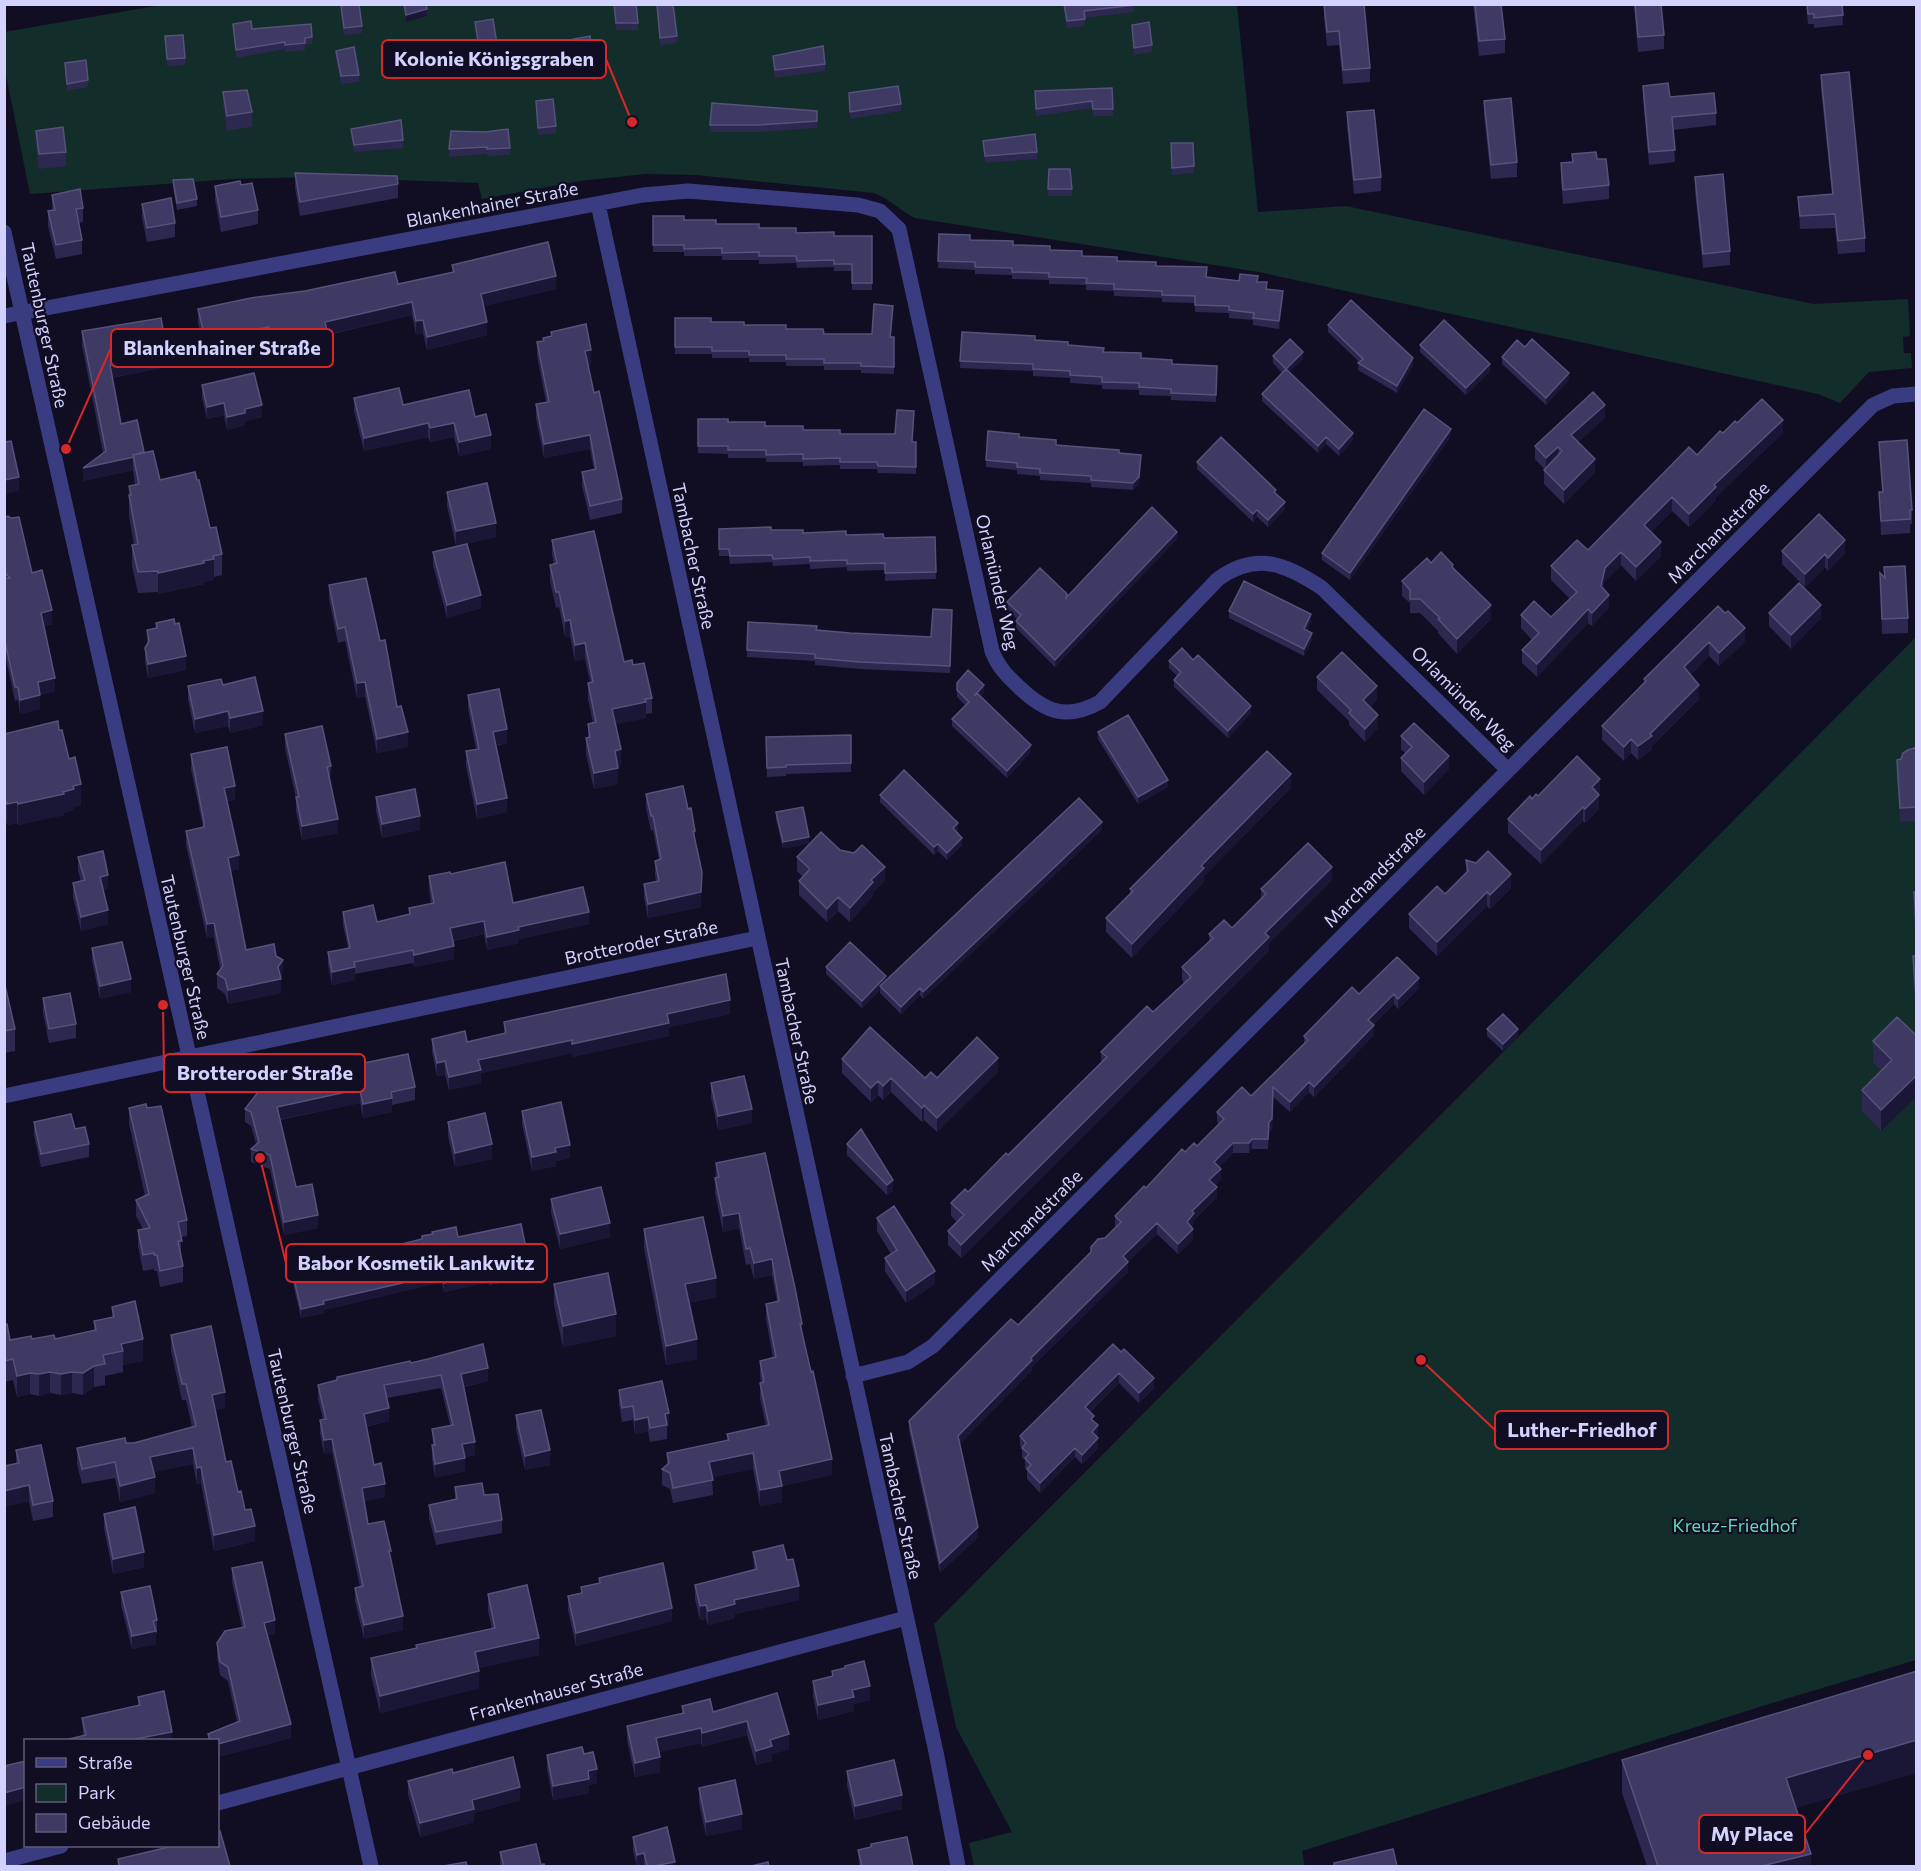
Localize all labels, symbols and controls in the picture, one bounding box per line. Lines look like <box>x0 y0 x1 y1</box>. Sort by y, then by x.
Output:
callout: Kolonie Königsgraben <box>382 40 606 78</box>
text: Kolonie Königsgraben <box>394 46 594 70</box>
street label: Blankenhainer Straße <box>404 177 580 231</box>
street label: Tautenburger Straße <box>17 240 73 410</box>
callout: Blankenhainer Straße <box>111 329 333 367</box>
text: Blankenhainer Straße <box>123 335 321 359</box>
street label: Marchandstraße <box>1662 476 1774 588</box>
street label: Tambacher Straße <box>668 481 720 631</box>
street label: Orlamünder Weg <box>972 512 1024 652</box>
street label: Orlamünder Weg <box>1407 641 1521 755</box>
street label: Marchandstraße <box>1318 820 1430 932</box>
street label: Tautenburger Straße <box>156 872 216 1042</box>
street label: Brotteroder Straße <box>562 915 720 969</box>
street label: Tambacher Straße <box>771 956 823 1106</box>
callout: Brotteroder Straße <box>164 1054 365 1092</box>
text: Brotteroder Straße <box>177 1060 353 1084</box>
street label: Marchandstraße <box>975 1164 1087 1276</box>
callout: Babor Kosmetik Lankwitz <box>286 1244 547 1282</box>
text: Babor Kosmetik Lankwitz <box>297 1250 535 1274</box>
street label: Tautenburger Straße <box>263 1346 323 1516</box>
callout: Luther-Friedhof <box>1495 1411 1668 1449</box>
text: Luther-Friedhof <box>1507 1417 1658 1441</box>
street label: Tambacher Straße <box>875 1431 927 1581</box>
park label: Kreuz-Friedhof <box>1673 1514 1798 1536</box>
street label: Frankenhauser Straße <box>467 1657 645 1725</box>
legend <box>24 1739 219 1847</box>
text: Straße <box>78 1751 133 1773</box>
text: Park <box>78 1781 116 1803</box>
text: Gebäude <box>78 1811 151 1833</box>
callout: My Place <box>1699 1815 1805 1853</box>
text: My Place <box>1711 1821 1793 1845</box>

